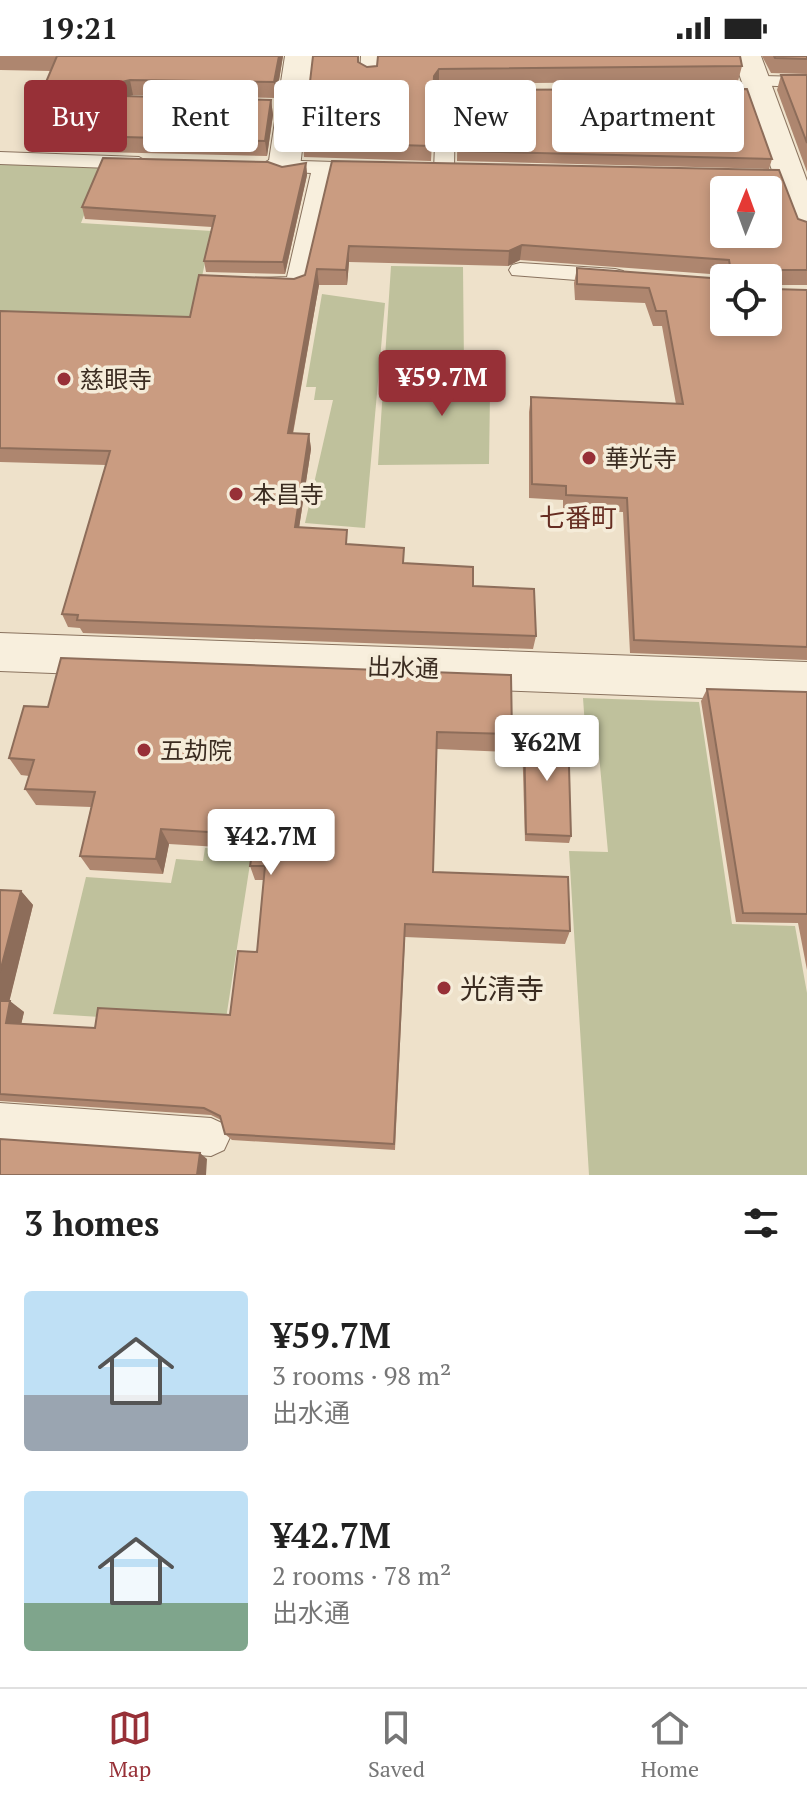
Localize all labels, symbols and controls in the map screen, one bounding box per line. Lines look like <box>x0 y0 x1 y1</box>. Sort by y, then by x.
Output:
text: 19:21 <box>40 8 118 48</box>
chip: Buy <box>24 80 127 152</box>
chip: Rent <box>143 80 258 152</box>
chip: Filters <box>274 80 409 152</box>
chip: New <box>425 80 536 152</box>
chip: Apartment <box>552 80 744 152</box>
north arrow <box>710 176 782 248</box>
map controls <box>710 176 782 336</box>
button: locate <box>710 264 782 336</box>
pin: ¥59.7M <box>377 350 507 418</box>
text: ¥59.7M <box>397 359 487 393</box>
place label: 慈眼寺 <box>80 363 152 395</box>
marker: 慈眼寺 <box>55 370 73 388</box>
place label: 華光寺 <box>605 442 677 474</box>
marker: 華光寺 <box>580 449 598 467</box>
place label: 本昌寺 <box>252 478 324 510</box>
marker: 本昌寺 <box>227 485 245 503</box>
district label: 七番町 <box>539 500 617 534</box>
street label: 出水通 <box>366 650 440 684</box>
pin: ¥62M <box>500 715 594 783</box>
text: ¥62M <box>513 724 581 758</box>
place label: 五劫院 <box>160 734 232 766</box>
marker: 五劫院 <box>135 741 153 759</box>
pin: ¥42.7M <box>206 809 336 877</box>
text: ¥42.7M <box>226 818 316 852</box>
place label: 光清寺 <box>460 970 544 1007</box>
marker: 光清寺 <box>435 979 453 997</box>
text: 3 homes <box>24 1201 159 1246</box>
icon: filters <box>739 1201 783 1245</box>
text: ¥59.7M <box>272 1313 391 1358</box>
icon: home <box>88 1323 184 1419</box>
text: 3 rooms · 98 m² <box>272 1358 451 1392</box>
text: 出水通 <box>272 1395 350 1429</box>
text: ¥42.7M <box>272 1513 391 1558</box>
icon: home <box>88 1523 184 1619</box>
text: 2 rooms · 78 m² <box>272 1558 451 1592</box>
text: 出水通 <box>272 1595 350 1629</box>
tab: Map <box>108 1706 152 1783</box>
tab: Saved <box>368 1706 425 1783</box>
tab: Home <box>641 1706 699 1783</box>

